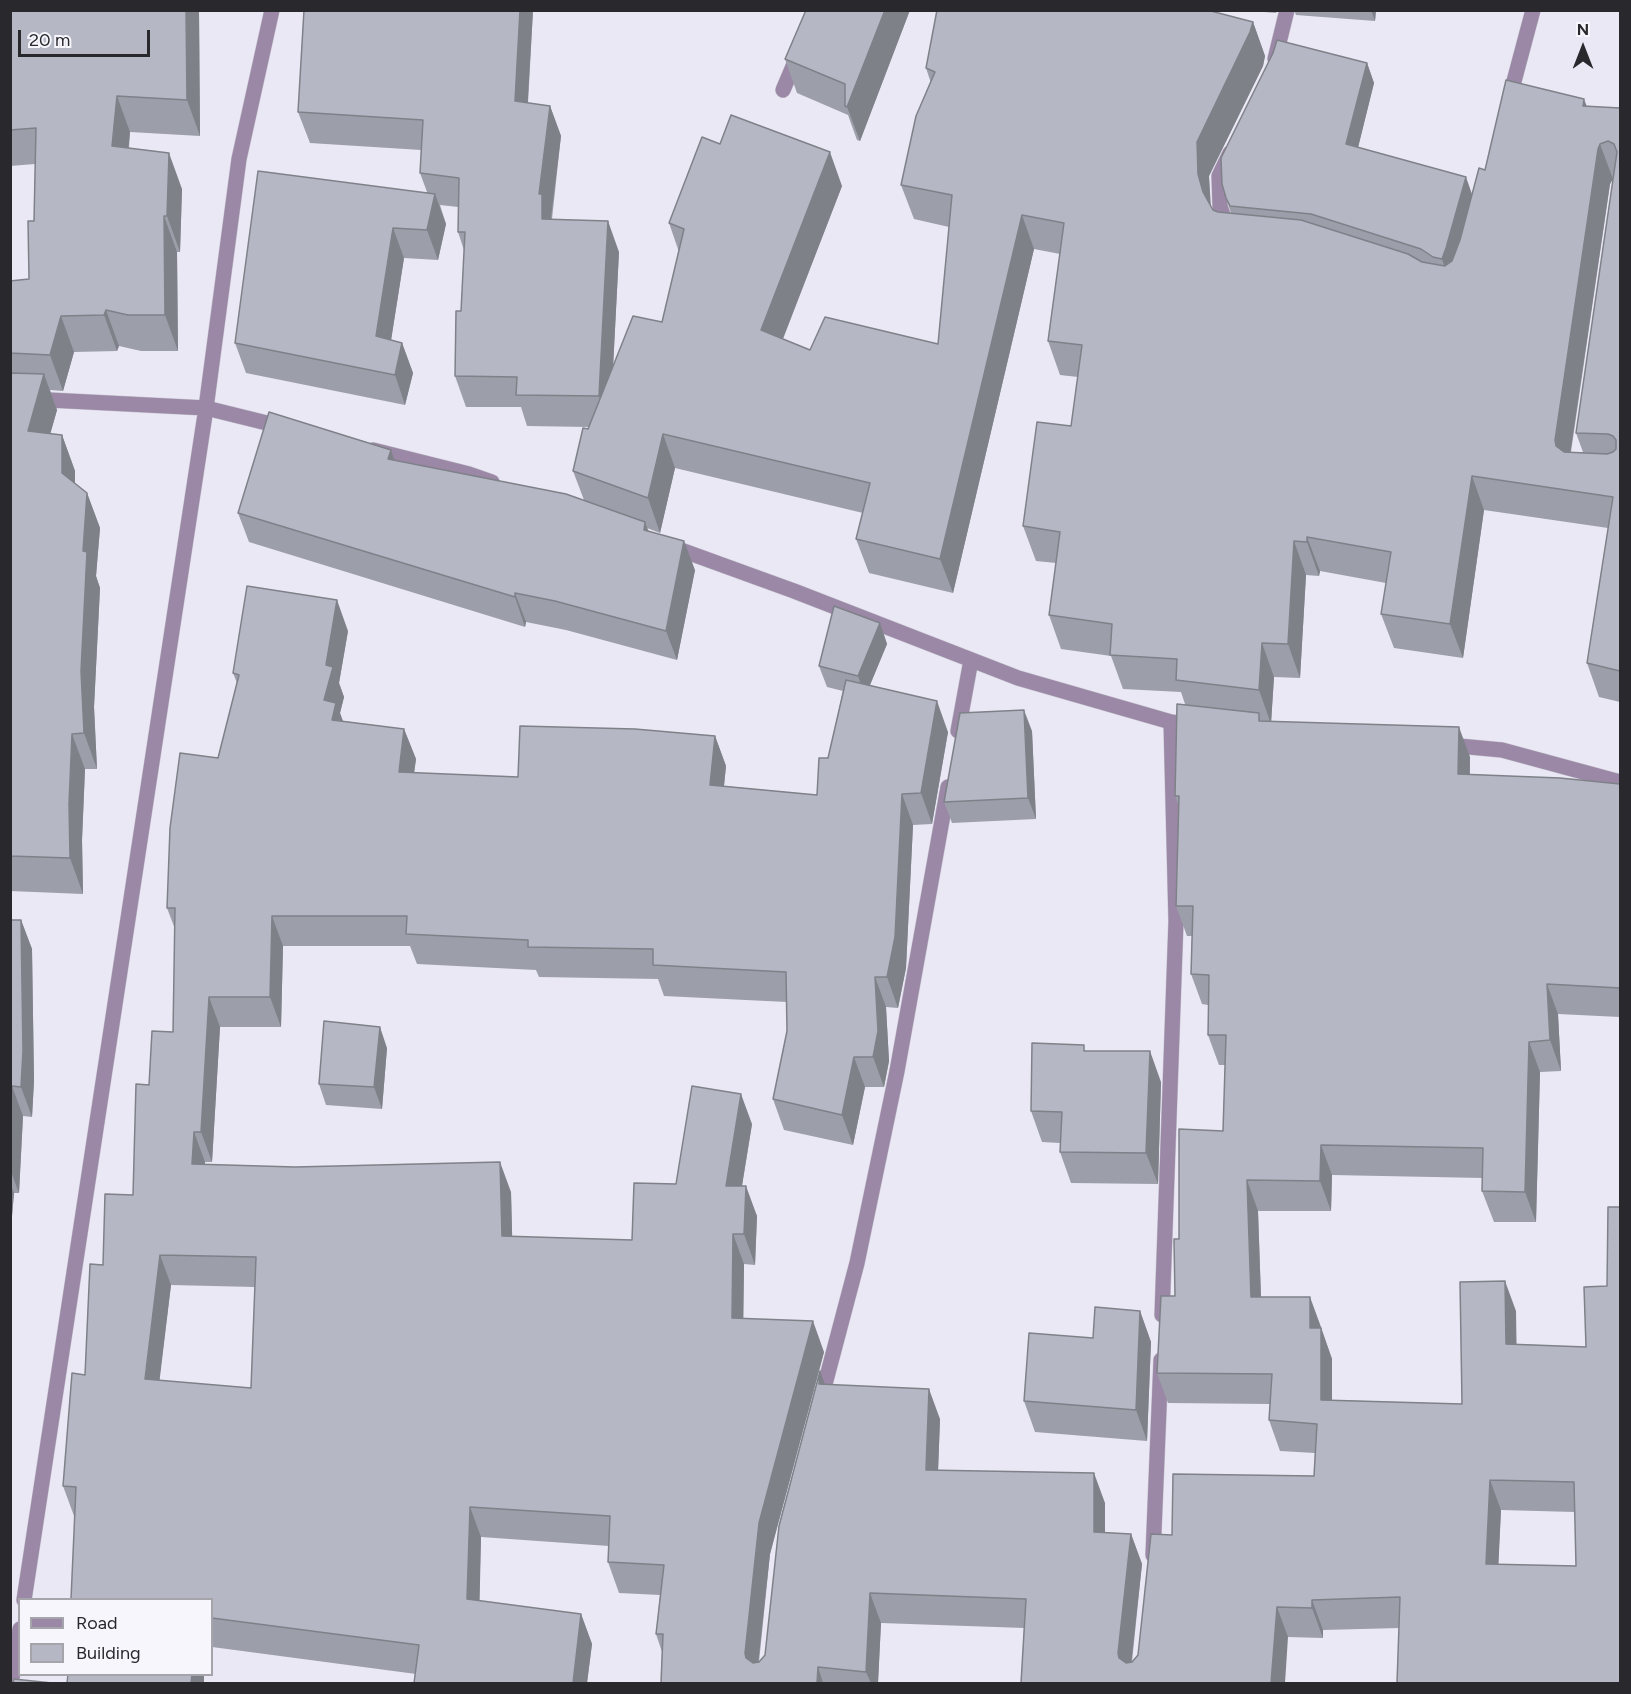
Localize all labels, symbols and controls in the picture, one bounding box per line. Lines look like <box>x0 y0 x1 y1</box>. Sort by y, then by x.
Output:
scale bar <box>21 18 153 56</box>
north arrow <box>1553 18 1613 78</box>
text: N <box>1577 20 1589 39</box>
text: 20 m <box>29 29 70 51</box>
legend <box>18 1598 213 1676</box>
text: Road <box>76 1612 117 1634</box>
text: Building <box>76 1642 141 1664</box>

